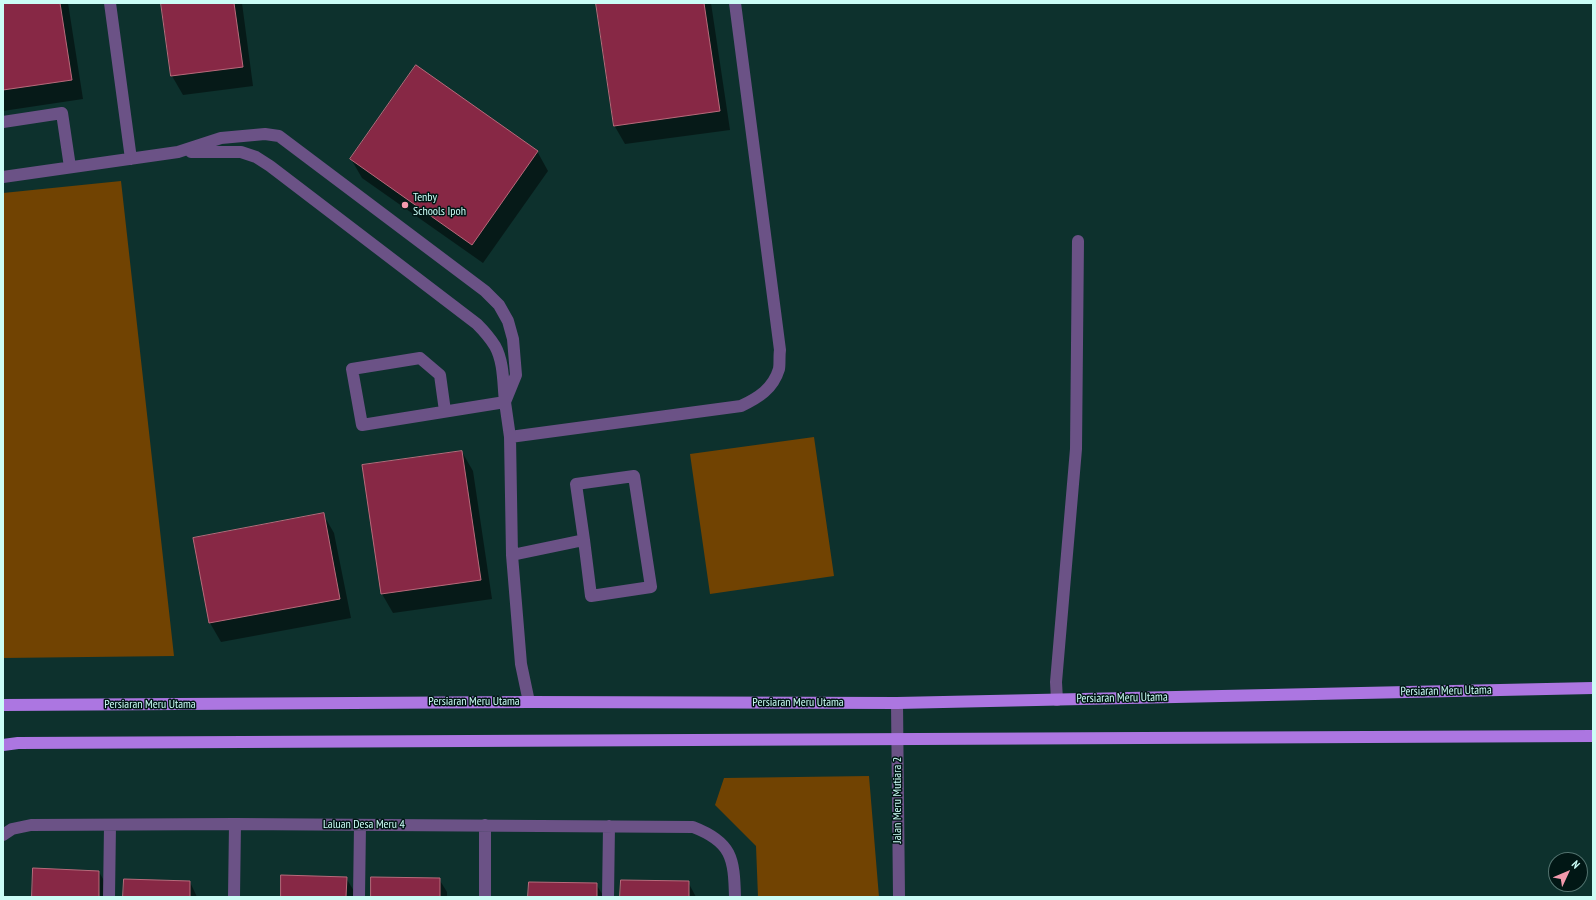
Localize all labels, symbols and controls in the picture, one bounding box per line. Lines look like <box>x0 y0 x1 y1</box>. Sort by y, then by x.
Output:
place label: Tenby Schools Ipoh <box>413 191 466 219</box>
marker: Tenby Schools Ipoh <box>400 200 410 210</box>
street label: Persiaran Meru Utama <box>1400 683 1492 699</box>
street label: Persiaran Meru Utama <box>1076 690 1168 706</box>
street label: Persiaran Meru Utama <box>428 695 520 709</box>
street label: Persiaran Meru Utama <box>752 696 844 710</box>
street label: Persiaran Meru Utama <box>104 698 196 712</box>
street label: Jalan Meru Mutiara 2 <box>891 757 905 843</box>
street label: Laluan Desa Meru 4 <box>323 818 405 832</box>
north arrow <box>1548 852 1588 892</box>
text: N <box>1569 857 1583 871</box>

